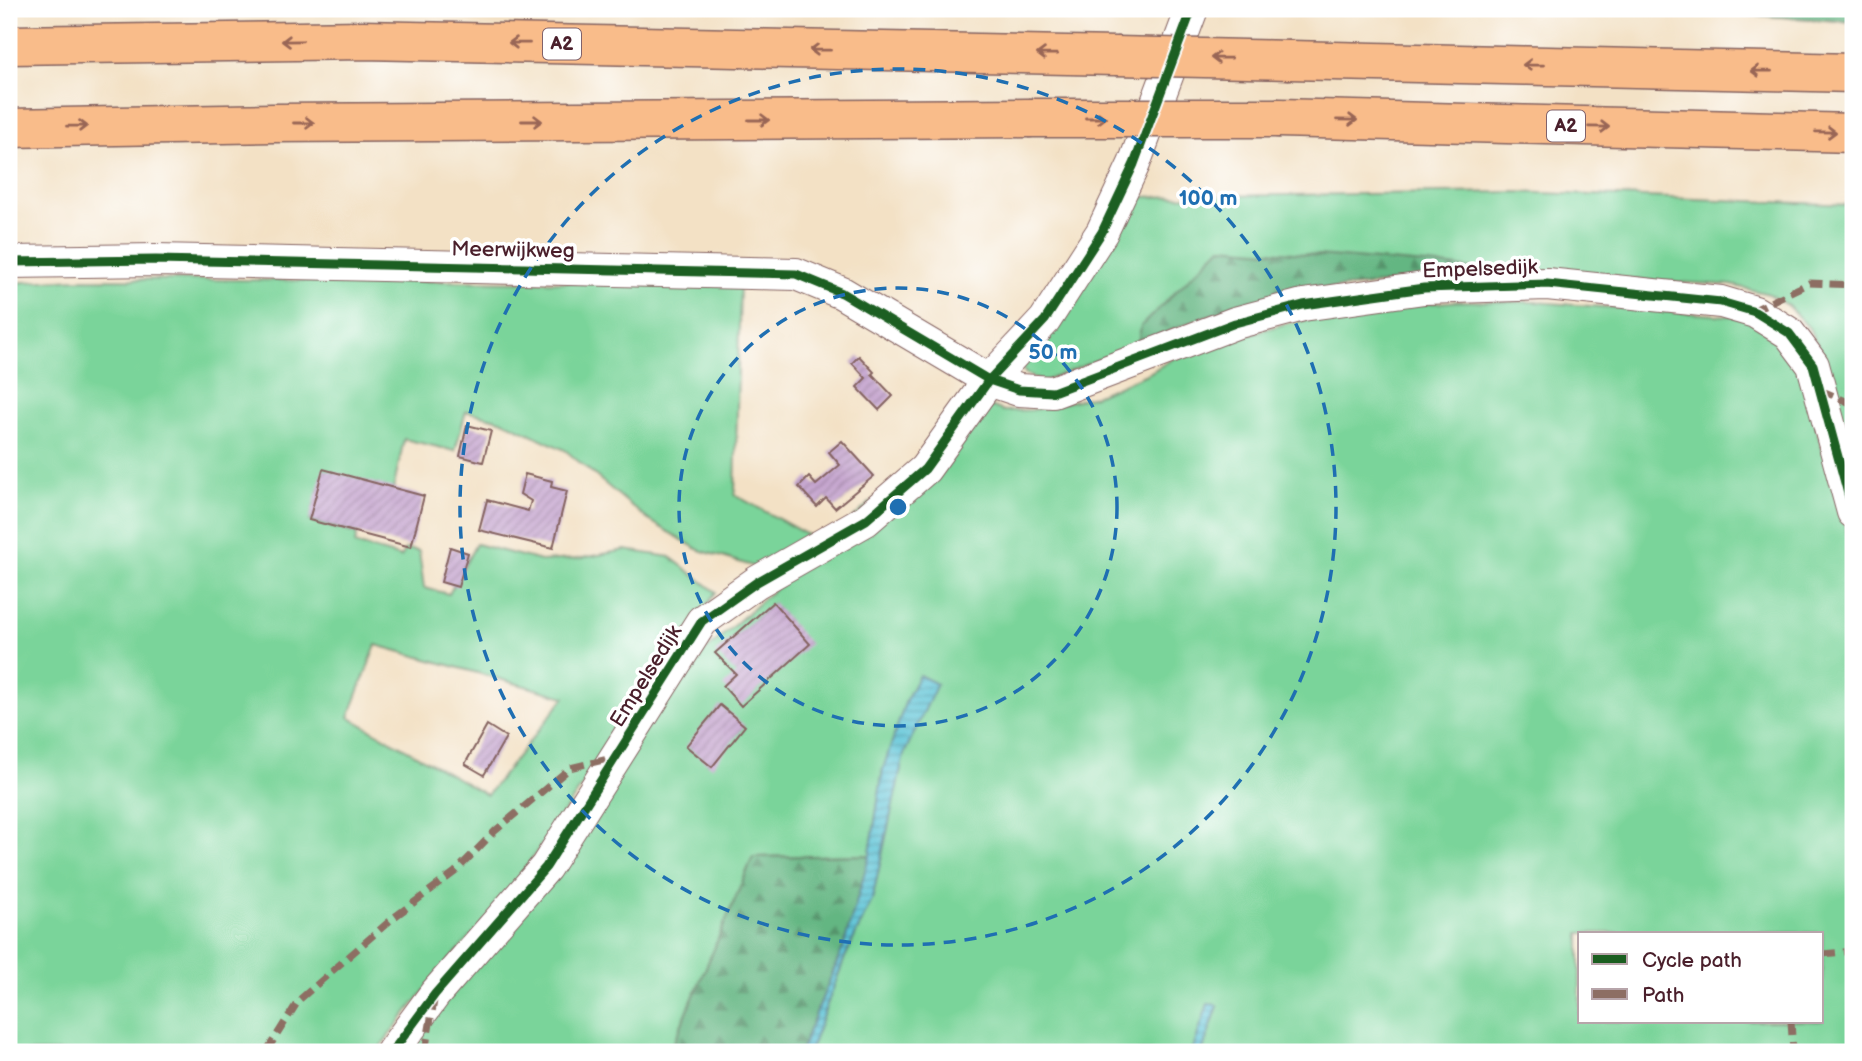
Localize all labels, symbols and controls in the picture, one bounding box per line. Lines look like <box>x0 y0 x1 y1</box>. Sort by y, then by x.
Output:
road number: A2 <box>543 28 581 60</box>
one-way arrow <box>280 34 303 48</box>
one-way arrow <box>508 37 531 50</box>
one-way arrow <box>809 43 832 56</box>
one-way arrow <box>1036 47 1059 61</box>
one-way arrow <box>1210 51 1233 65</box>
one-way arrow <box>1522 59 1545 72</box>
one-way arrow <box>1749 64 1772 78</box>
road number: A2 <box>1547 110 1585 142</box>
one-way arrow <box>1084 111 1107 125</box>
one-way arrow <box>748 113 771 126</box>
one-way arrow <box>1335 113 1358 127</box>
one-way arrow <box>520 114 543 128</box>
one-way arrow <box>293 116 316 129</box>
one-way arrow <box>65 120 88 133</box>
one-way arrow <box>1587 120 1610 133</box>
one-way arrow <box>1815 126 1838 139</box>
text: 100 m <box>1179 186 1237 211</box>
street label: Meerwijkweg <box>451 236 575 264</box>
street label: Empelsedijk <box>1422 254 1539 284</box>
text: 50 m <box>1029 340 1077 365</box>
centre of rings <box>886 495 910 519</box>
street label: Empelsedijk <box>605 620 688 732</box>
legend <box>1578 932 1824 1023</box>
text: Cycle path <box>1642 948 1742 973</box>
text: Path <box>1642 983 1684 1008</box>

